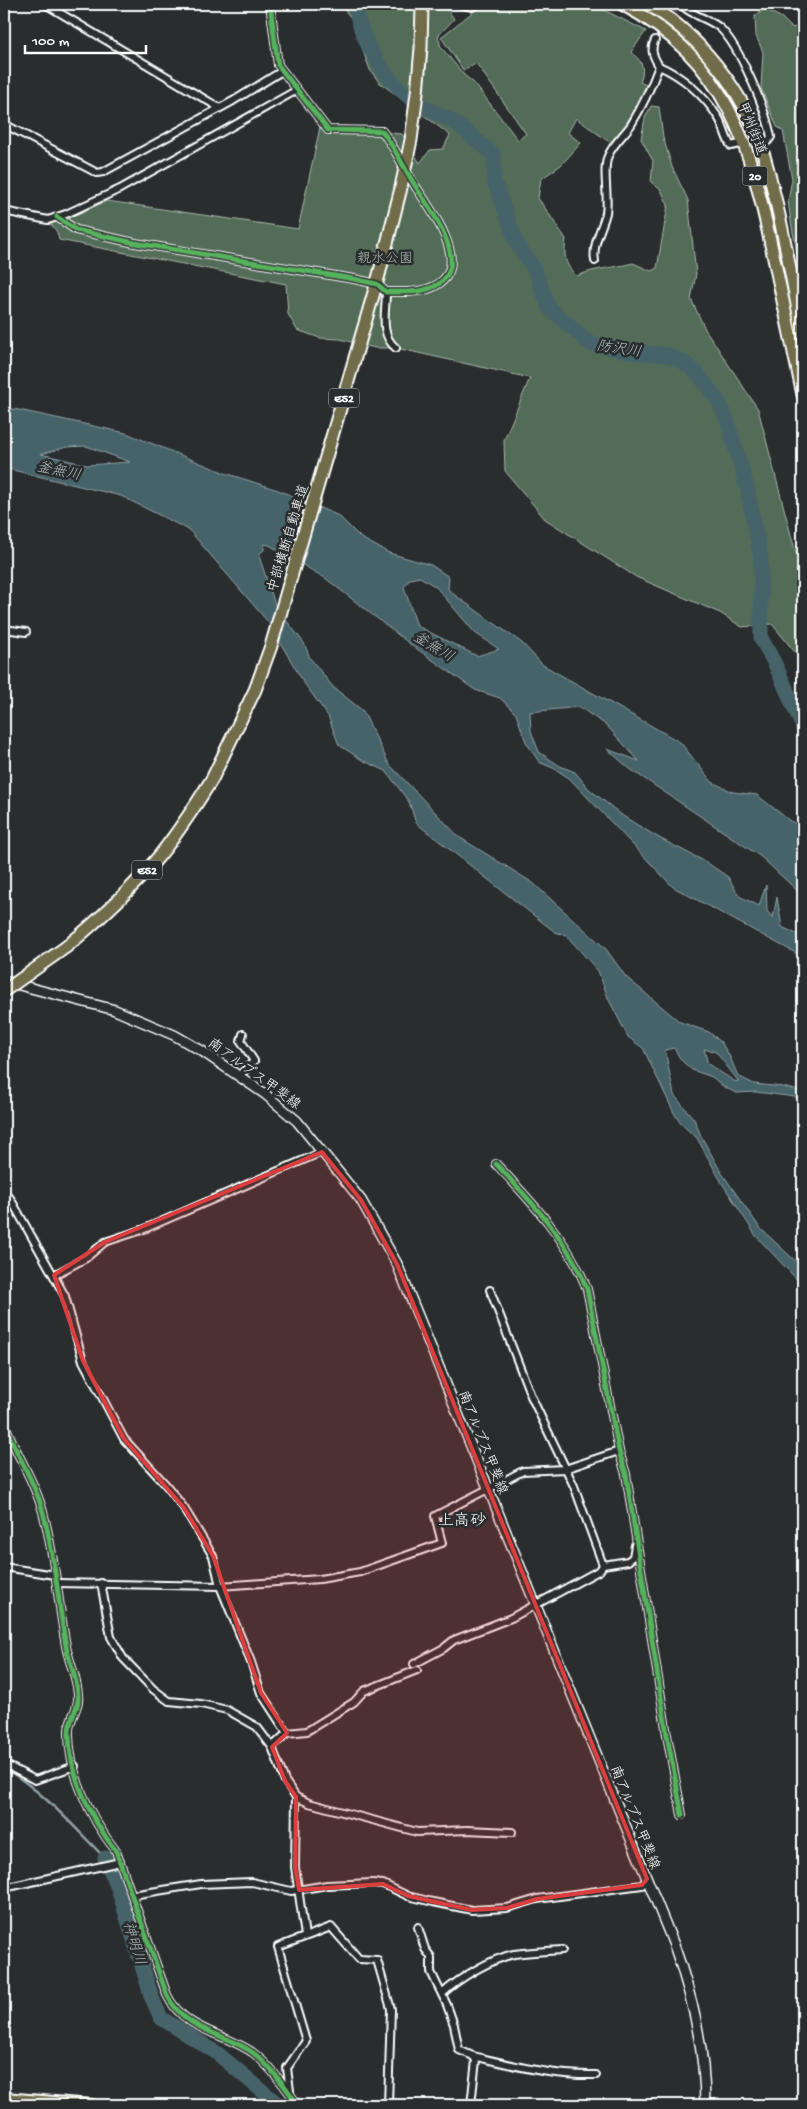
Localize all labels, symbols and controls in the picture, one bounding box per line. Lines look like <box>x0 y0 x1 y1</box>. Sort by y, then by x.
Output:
scale bar <box>25 22 146 54</box>
text: 100 m <box>31 33 70 51</box>
street label: 甲州街道 <box>732 100 769 158</box>
road number: 20 <box>742 167 768 186</box>
park label: 親水公園 <box>357 251 413 268</box>
water label: 防沢川 <box>595 338 642 362</box>
road number: E52 <box>329 388 359 408</box>
water label: 釜無川 <box>35 457 83 485</box>
street label: 中部横断自動車道 <box>265 483 314 595</box>
water label: 釜無川 <box>409 628 457 667</box>
road number: E52 <box>132 860 162 880</box>
street label: 南アルプス甲斐線 <box>204 1036 303 1114</box>
street label: 南アルプス甲斐線 <box>453 1388 510 1497</box>
district label: 上高砂 <box>438 1512 486 1532</box>
street label: 南アルプス甲斐線 <box>605 1763 662 1872</box>
water label: 神明川 <box>118 1919 149 1968</box>

